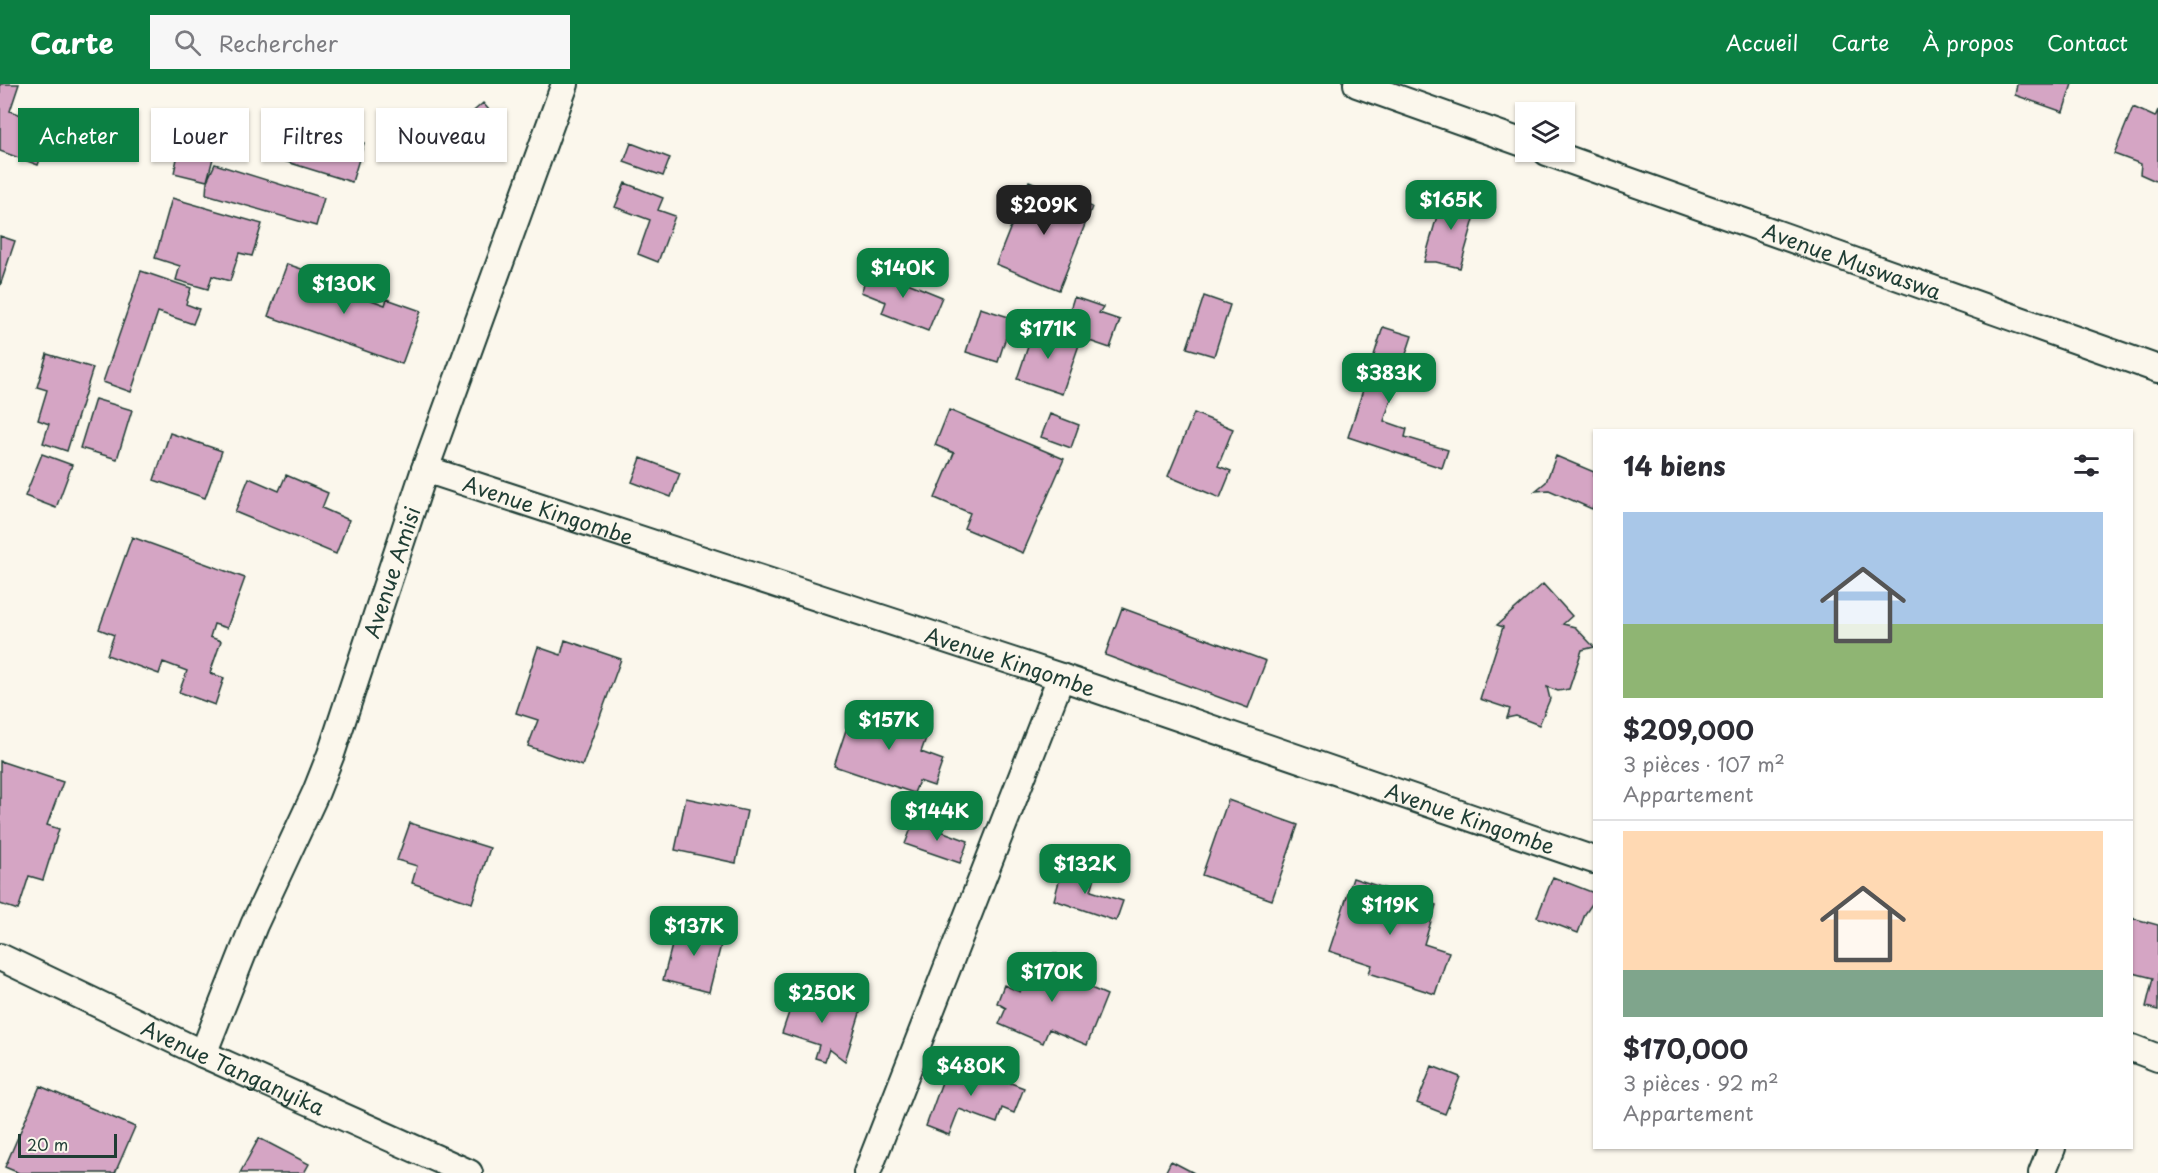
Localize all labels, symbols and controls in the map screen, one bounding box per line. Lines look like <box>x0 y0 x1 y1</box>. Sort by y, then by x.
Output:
search box <box>150 15 570 69</box>
text: Carte <box>30 21 114 64</box>
icon: search <box>171 26 204 59</box>
text: Rechercher <box>219 26 338 59</box>
text: Accueil <box>1726 26 1798 58</box>
text: Carte <box>1831 26 1889 58</box>
text: À propos <box>1922 26 2014 58</box>
text: Contact <box>2047 26 2128 58</box>
map controls <box>1515 102 1575 162</box>
button: layers <box>1515 102 1575 162</box>
chip: Acheter <box>18 108 139 162</box>
chip: Louer <box>151 108 249 162</box>
chip: Filtres <box>261 108 364 162</box>
chip: Nouveau <box>376 108 507 162</box>
pin: $165K <box>1409 180 1493 231</box>
text: $165K <box>1419 184 1483 214</box>
pin: $209K <box>1002 185 1086 236</box>
text: $209K <box>1010 189 1078 219</box>
street label: Avenue Muswaswa <box>1759 214 1946 307</box>
pin: $140K <box>861 248 945 299</box>
text: $140K <box>871 252 935 282</box>
pin: $130K <box>302 264 386 315</box>
text: $130K <box>312 268 376 298</box>
pin: $171K <box>1006 309 1090 360</box>
text: $171K <box>1020 313 1076 343</box>
pin: $383K <box>1347 353 1431 404</box>
text: $383K <box>1356 357 1422 387</box>
text: 14 biens <box>1623 446 1726 485</box>
icon: filters <box>2070 449 2103 482</box>
street label: Avenue Kingombe <box>459 467 638 552</box>
street label: Avenue Amisi <box>354 502 428 642</box>
icon: home <box>1809 551 1917 659</box>
street label: Avenue Kingombe <box>921 618 1100 704</box>
pin: $157K <box>847 700 931 751</box>
text: $157K <box>859 704 919 734</box>
text: $209,000 <box>1623 710 1754 749</box>
text: 3 pièces · 107 m² <box>1623 749 1785 779</box>
street label: Avenue Kingombe <box>1381 774 1560 862</box>
text: Appartement <box>1623 779 1753 809</box>
pin: $144K <box>895 791 979 842</box>
text: $144K <box>905 795 969 825</box>
pin: $132K <box>1043 844 1127 895</box>
text: $132K <box>1053 848 1117 878</box>
icon: home <box>1809 870 1917 978</box>
pin: $119K <box>1348 885 1432 936</box>
text: $119K <box>1361 889 1419 919</box>
pin: $137K <box>652 906 736 957</box>
text: $137K <box>664 910 724 940</box>
pin: $170K <box>1010 952 1094 1003</box>
text: $170K <box>1021 956 1083 986</box>
pin: $250K <box>780 973 864 1024</box>
text: $250K <box>788 977 856 1007</box>
street label: Avenue Tanganyika <box>136 1011 331 1123</box>
text: $170,000 <box>1623 1029 1748 1068</box>
pin: $480K <box>929 1046 1013 1097</box>
text: $480K <box>937 1050 1005 1080</box>
text: 3 pièces · 92 m² <box>1623 1068 1779 1098</box>
text: Appartement <box>1623 1098 1753 1128</box>
scale bar <box>18 1131 117 1158</box>
text: 20 m <box>27 1132 68 1156</box>

